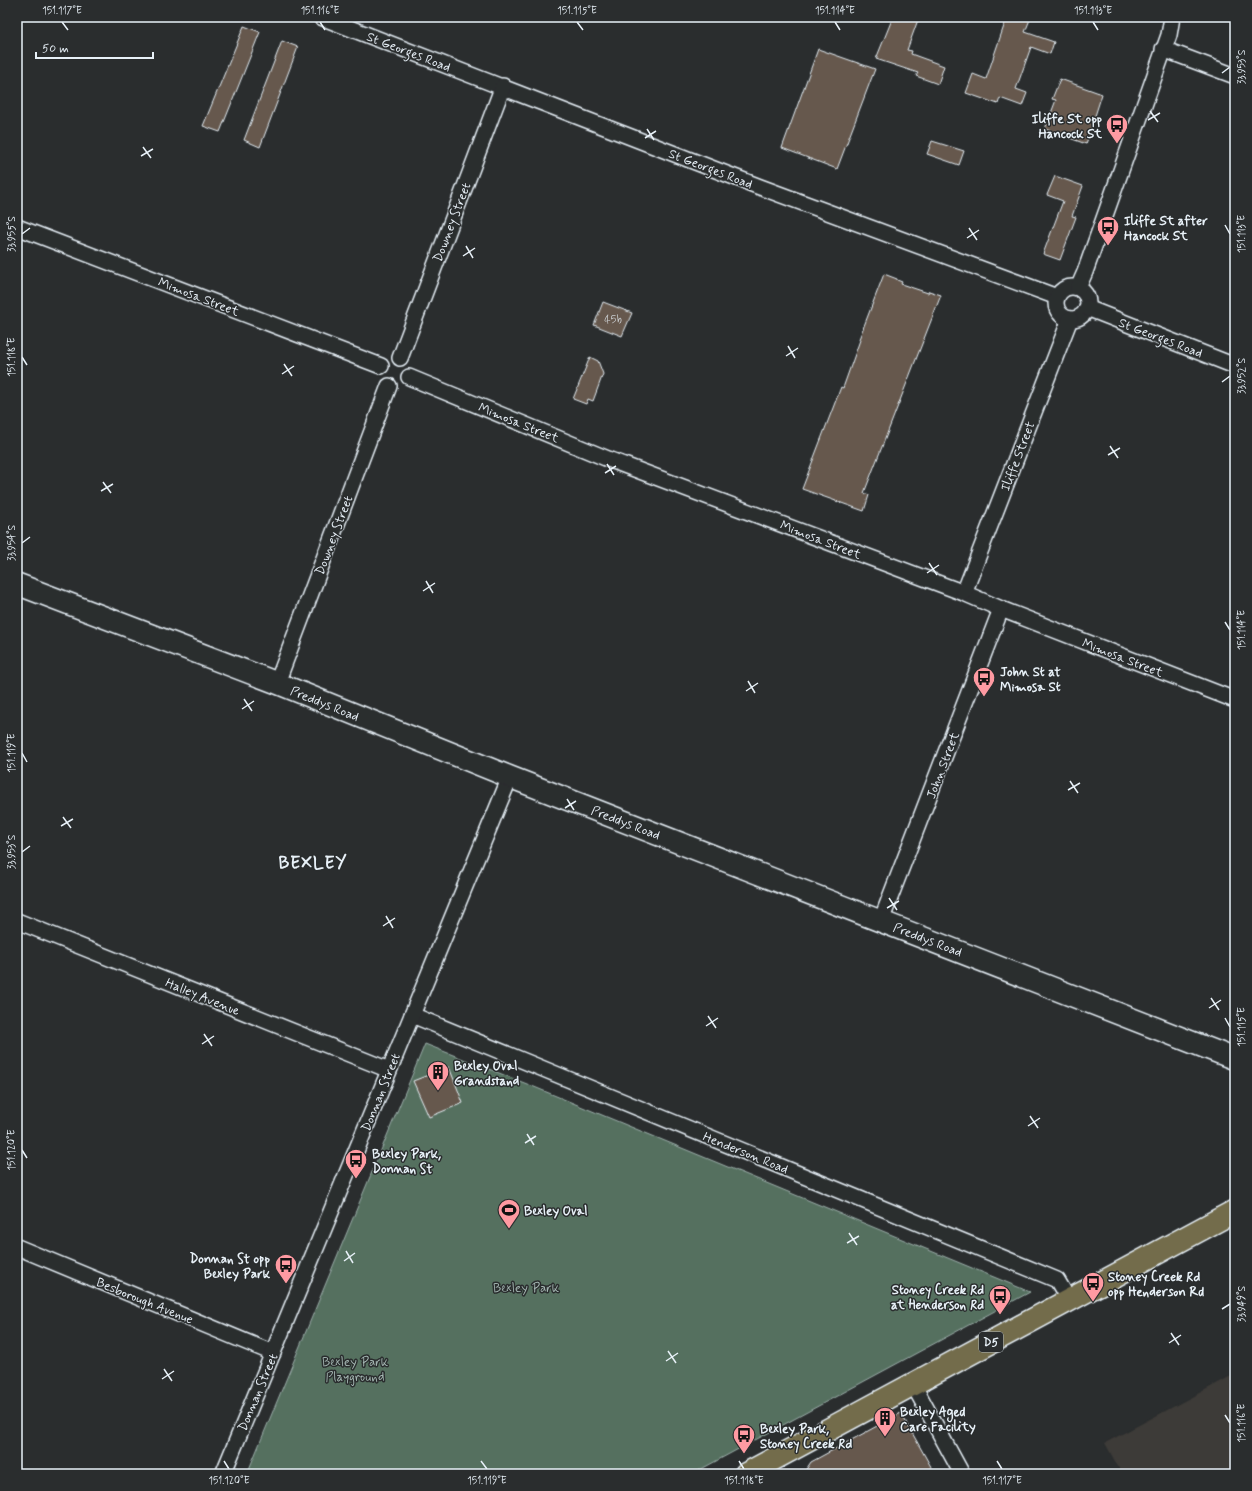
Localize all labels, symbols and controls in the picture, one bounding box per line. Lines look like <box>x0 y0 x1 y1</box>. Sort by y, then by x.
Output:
text: 151.117°E <box>42 4 82 18</box>
text: 151.116°E <box>301 4 340 18</box>
text: 151.115°E <box>557 4 597 18</box>
text: 151.114°E <box>815 4 855 18</box>
text: 151.113°E <box>1074 4 1112 18</box>
street label: St Georges Road <box>363 29 453 78</box>
scale bar <box>36 34 153 60</box>
text: 50 m <box>42 41 69 57</box>
text: 33.953°S <box>1235 49 1249 84</box>
place label: Iliffe St opp Hancock St <box>1032 111 1102 143</box>
bus stop icon: Iliffe St opp Hancock St <box>1104 112 1130 145</box>
street label: St Georges Road <box>665 146 755 195</box>
street label: Downey Street <box>429 180 475 265</box>
place label: Iliffe St after Hancock St <box>1124 213 1208 245</box>
bus stop icon: Iliffe St after Hancock St <box>1095 214 1121 247</box>
text: 151.113°E <box>1235 215 1249 253</box>
text: 33.955°S <box>5 216 19 252</box>
street label: Mimosa Street <box>155 274 242 321</box>
house number: 45b <box>604 313 622 327</box>
street label: St Georges Road <box>1115 315 1205 364</box>
text: 151.118°E <box>5 337 19 377</box>
text: 33.952°S <box>1235 357 1249 394</box>
street label: Mimosa Street <box>476 399 562 447</box>
street label: Iliffe Street <box>997 419 1039 494</box>
street label: Downey Street <box>311 493 357 578</box>
street label: Mimosa Street <box>777 517 864 564</box>
text: 33.954°S <box>5 524 19 561</box>
text: 151.114°E <box>1235 610 1249 650</box>
street label: Mimosa Street <box>1079 635 1166 682</box>
place label: John St at Mimosa St <box>1000 664 1061 696</box>
bus stop icon: John St at Mimosa St <box>971 665 997 698</box>
street label: Preddys Road <box>288 683 361 726</box>
street label: John Street <box>923 730 964 801</box>
text: 151.119°E <box>5 733 19 773</box>
street label: Preddys Road <box>588 802 662 844</box>
text: 33.953°S <box>5 834 19 869</box>
district label: BEXLEY <box>279 852 347 874</box>
street label: Preddys Road <box>890 919 964 961</box>
street label: Halley Avenue <box>163 975 242 1020</box>
text: 151.115°E <box>1235 1007 1249 1047</box>
street label: Donnan Street <box>358 1051 405 1134</box>
place label: Bexley Oval Grandstand <box>454 1058 520 1090</box>
building icon: Bexley Oval Grandstand <box>425 1059 451 1092</box>
text: 151.120°E <box>5 1129 19 1171</box>
street label: Henderson Road <box>700 1129 791 1178</box>
place label: Bexley Park, Donnan St <box>372 1146 441 1178</box>
bus stop icon: Bexley Park, Donnan St <box>343 1147 369 1180</box>
sports icon: Bexley Oval <box>496 1197 522 1230</box>
place label: Bexley Oval <box>524 1203 588 1220</box>
place label: Donnan St opp Bexley Park <box>189 1251 271 1283</box>
bus stop icon: Donnan St opp Bexley Park <box>273 1252 299 1285</box>
place label: Stoney Creek Rd opp Henderson Rd <box>1108 1269 1204 1301</box>
bus stop icon: Stoney Creek Rd opp Henderson Rd <box>1080 1270 1106 1303</box>
street label: Besborough Avenue <box>94 1274 195 1329</box>
park label: Bexley Park <box>493 1280 560 1297</box>
place label: Stoney Creek Rd at Henderson Rd <box>891 1282 984 1314</box>
bus stop icon: Stoney Creek Rd at Henderson Rd <box>987 1283 1013 1316</box>
text: 33.949°S <box>1235 1285 1249 1322</box>
road number: D5 <box>979 1332 1003 1352</box>
street label: Donnan Street <box>234 1351 282 1434</box>
park label: Bexley Park Playground <box>322 1354 389 1386</box>
text: 151.116°E <box>1235 1403 1249 1442</box>
place label: Bexley Aged Care Facility <box>900 1404 976 1436</box>
building icon: Bexley Aged Care Facility <box>872 1405 898 1438</box>
place label: Bexley Park, Stoney Creek Rd <box>760 1421 852 1453</box>
bus stop icon: Bexley Park, Stoney Creek Rd <box>731 1422 757 1455</box>
text: 151.120°E <box>208 1474 250 1488</box>
text: 151.119°E <box>467 1474 507 1488</box>
text: 151.118°E <box>724 1474 764 1488</box>
text: 151.117°E <box>982 1474 1022 1488</box>

